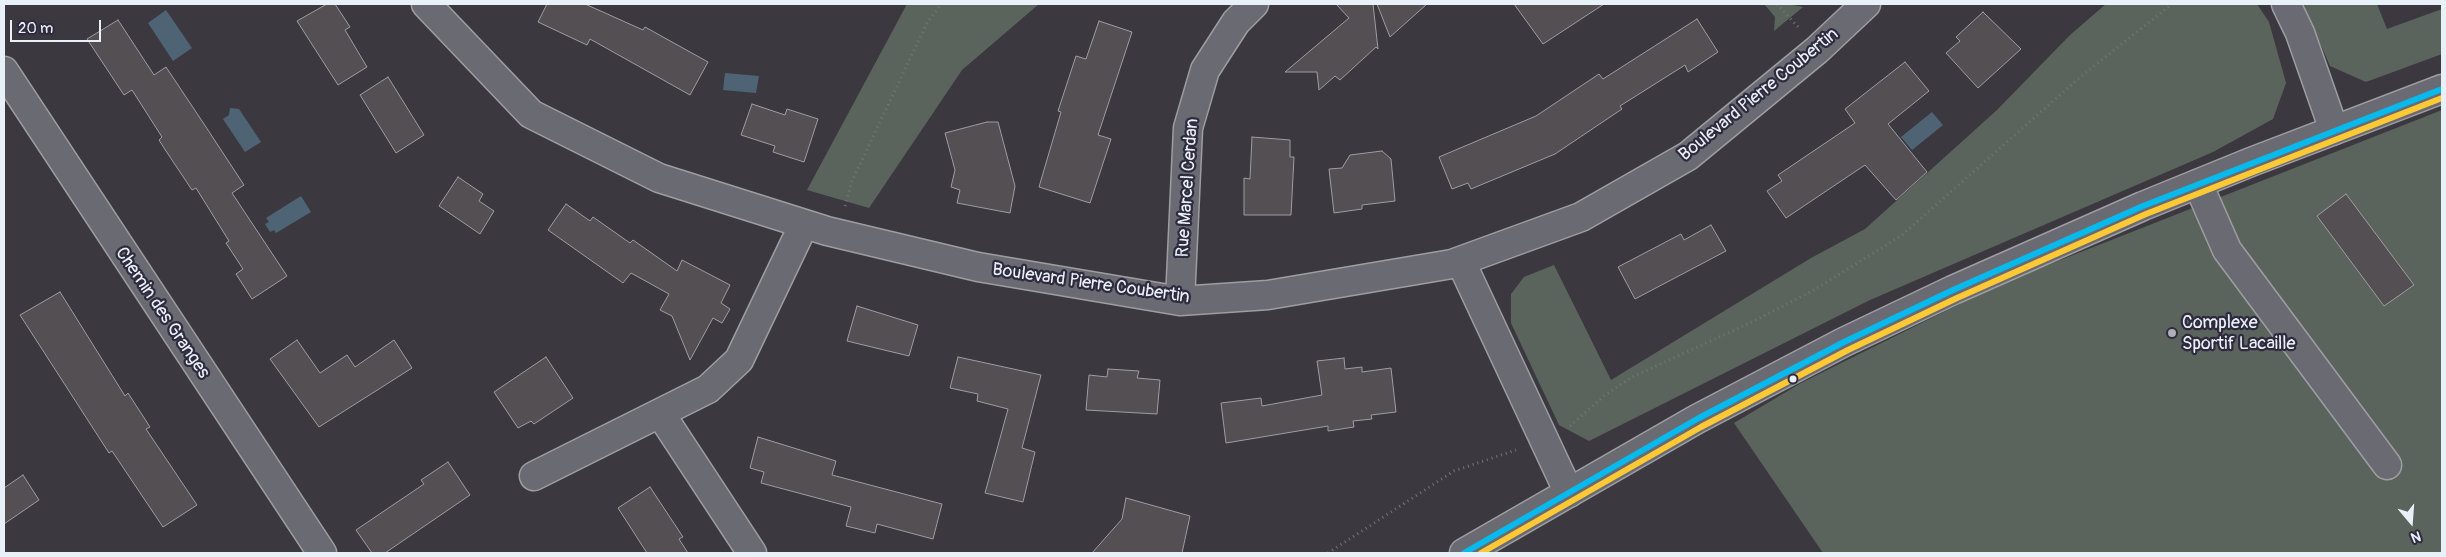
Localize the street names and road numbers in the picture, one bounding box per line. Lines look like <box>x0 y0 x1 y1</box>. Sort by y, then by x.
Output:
street label: Boulevard Pierre Coubertin <box>1675 24 1843 166</box>
street label: Rue Marcel Cerdan <box>1172 118 1204 258</box>
street label: Chemin des Granges <box>110 243 214 383</box>
street label: Boulevard Pierre Coubertin <box>991 259 1191 309</box>

